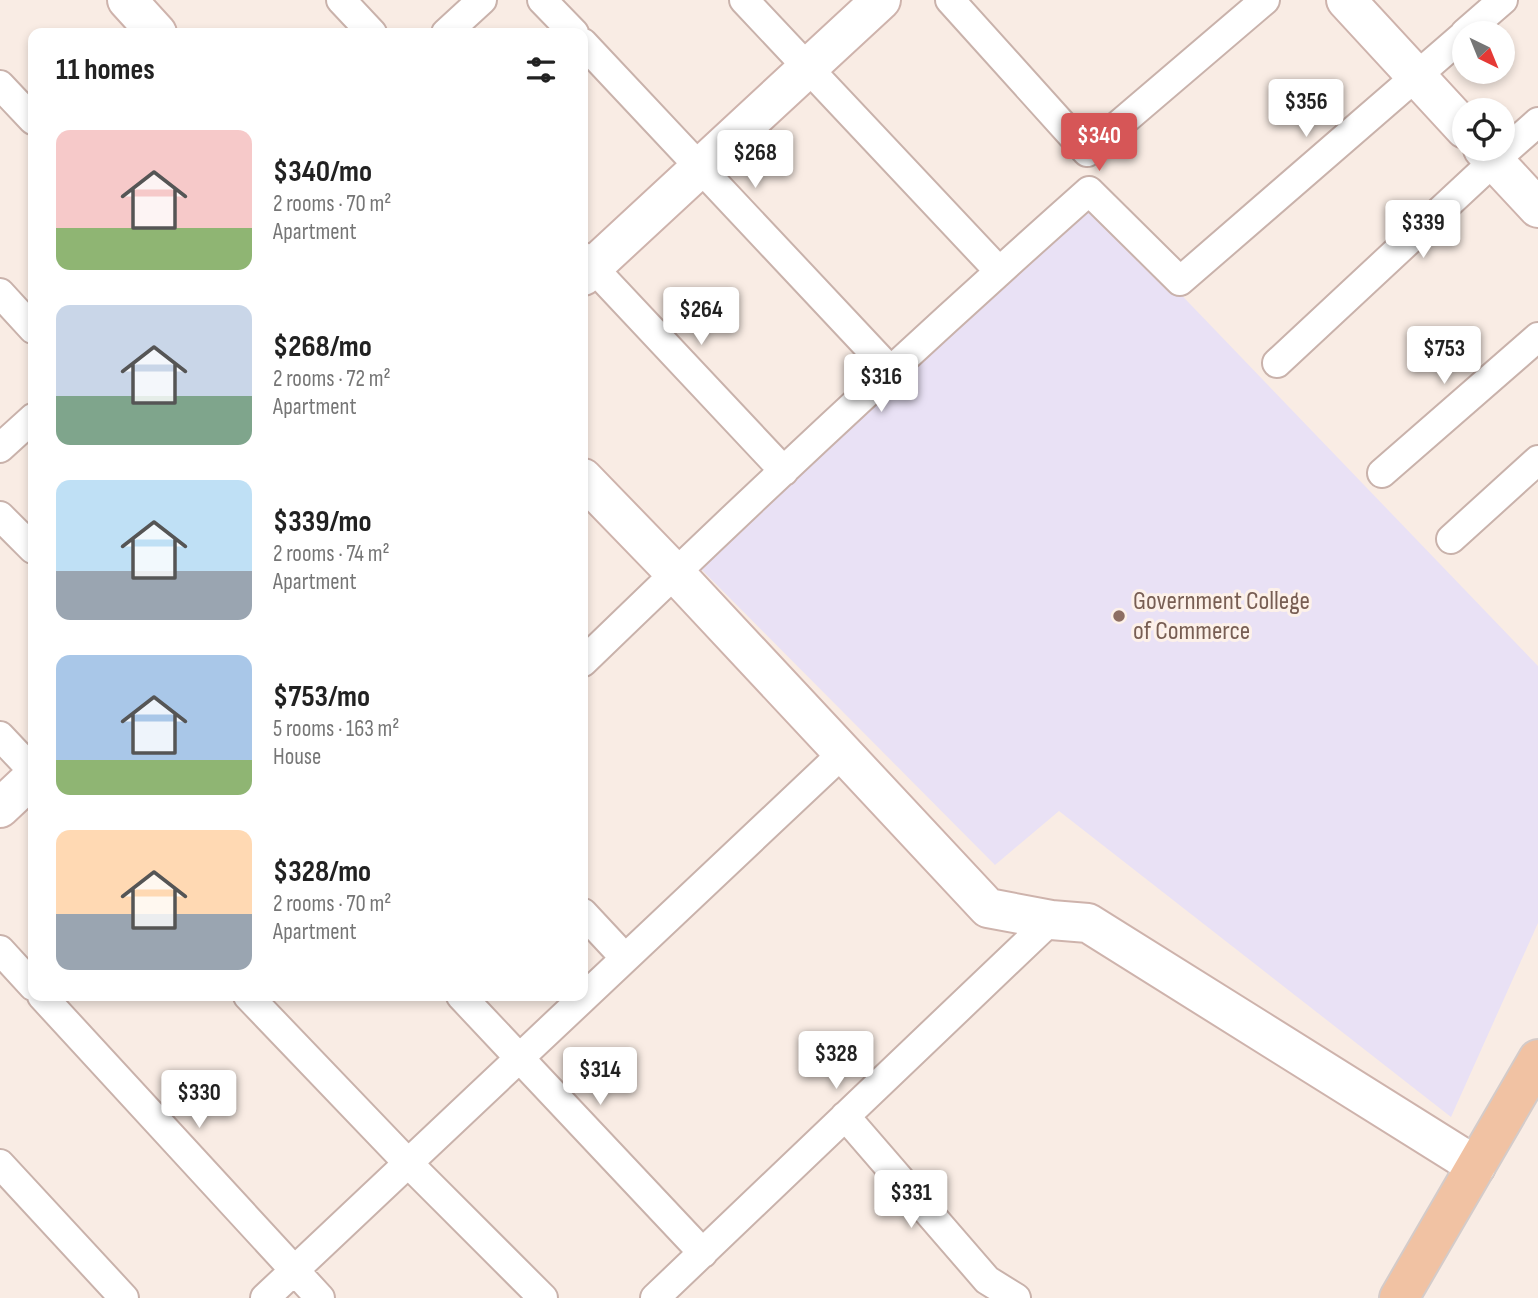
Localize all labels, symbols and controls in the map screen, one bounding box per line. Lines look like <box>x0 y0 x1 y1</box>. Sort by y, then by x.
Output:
north arrow <box>1452 21 1516 84</box>
map controls <box>1452 21 1515 161</box>
icon: filters <box>522 51 560 89</box>
text: 11 homes <box>56 52 155 88</box>
pin: $356 <box>1265 80 1347 139</box>
text: $356 <box>1284 88 1328 116</box>
button: locate <box>1452 98 1515 161</box>
pin: $340 <box>1058 114 1140 173</box>
text: $340 <box>1077 122 1121 150</box>
pin: $268 <box>714 130 796 190</box>
text: $268 <box>733 139 777 167</box>
text: $340/mo <box>273 154 372 190</box>
icon: home <box>112 158 196 242</box>
text: 2 rooms · 70 m² <box>273 190 391 218</box>
pin: $339 <box>1382 201 1464 260</box>
text: $339 <box>1401 209 1445 237</box>
text: Apartment <box>273 218 357 246</box>
pin: $264 <box>660 288 742 347</box>
text: $264 <box>679 296 723 324</box>
pin: $753 <box>1403 326 1485 386</box>
text: $268/mo <box>273 329 372 365</box>
icon: home <box>112 333 196 417</box>
text: $753 <box>1423 335 1465 363</box>
pin: $316 <box>840 354 922 414</box>
text: $316 <box>860 363 902 391</box>
text: 2 rooms · 72 m² <box>273 365 391 393</box>
text: Apartment <box>273 393 357 421</box>
text: $339/mo <box>273 504 371 540</box>
icon: home <box>112 508 196 592</box>
text: 2 rooms · 74 m² <box>273 540 390 568</box>
text: Apartment <box>273 568 357 596</box>
place label: Government College of Commerce <box>1133 586 1310 647</box>
marker: Government College of Commerce <box>1111 608 1127 624</box>
text: $753/mo <box>273 679 370 715</box>
icon: home <box>112 683 196 767</box>
text: 5 rooms · 163 m² <box>273 715 399 743</box>
text: House <box>273 743 321 771</box>
text: $328/mo <box>273 854 371 890</box>
icon: home <box>112 858 196 942</box>
text: 2 rooms · 70 m² <box>273 890 391 918</box>
text: Apartment <box>273 918 357 946</box>
pin: $328 <box>795 1032 877 1091</box>
text: $328 <box>814 1040 858 1068</box>
pin: $314 <box>559 1048 641 1107</box>
text: $314 <box>579 1056 621 1084</box>
pin: $330 <box>158 1070 240 1130</box>
text: $330 <box>177 1079 221 1107</box>
pin: $331 <box>870 1170 952 1230</box>
text: $331 <box>890 1179 932 1207</box>

